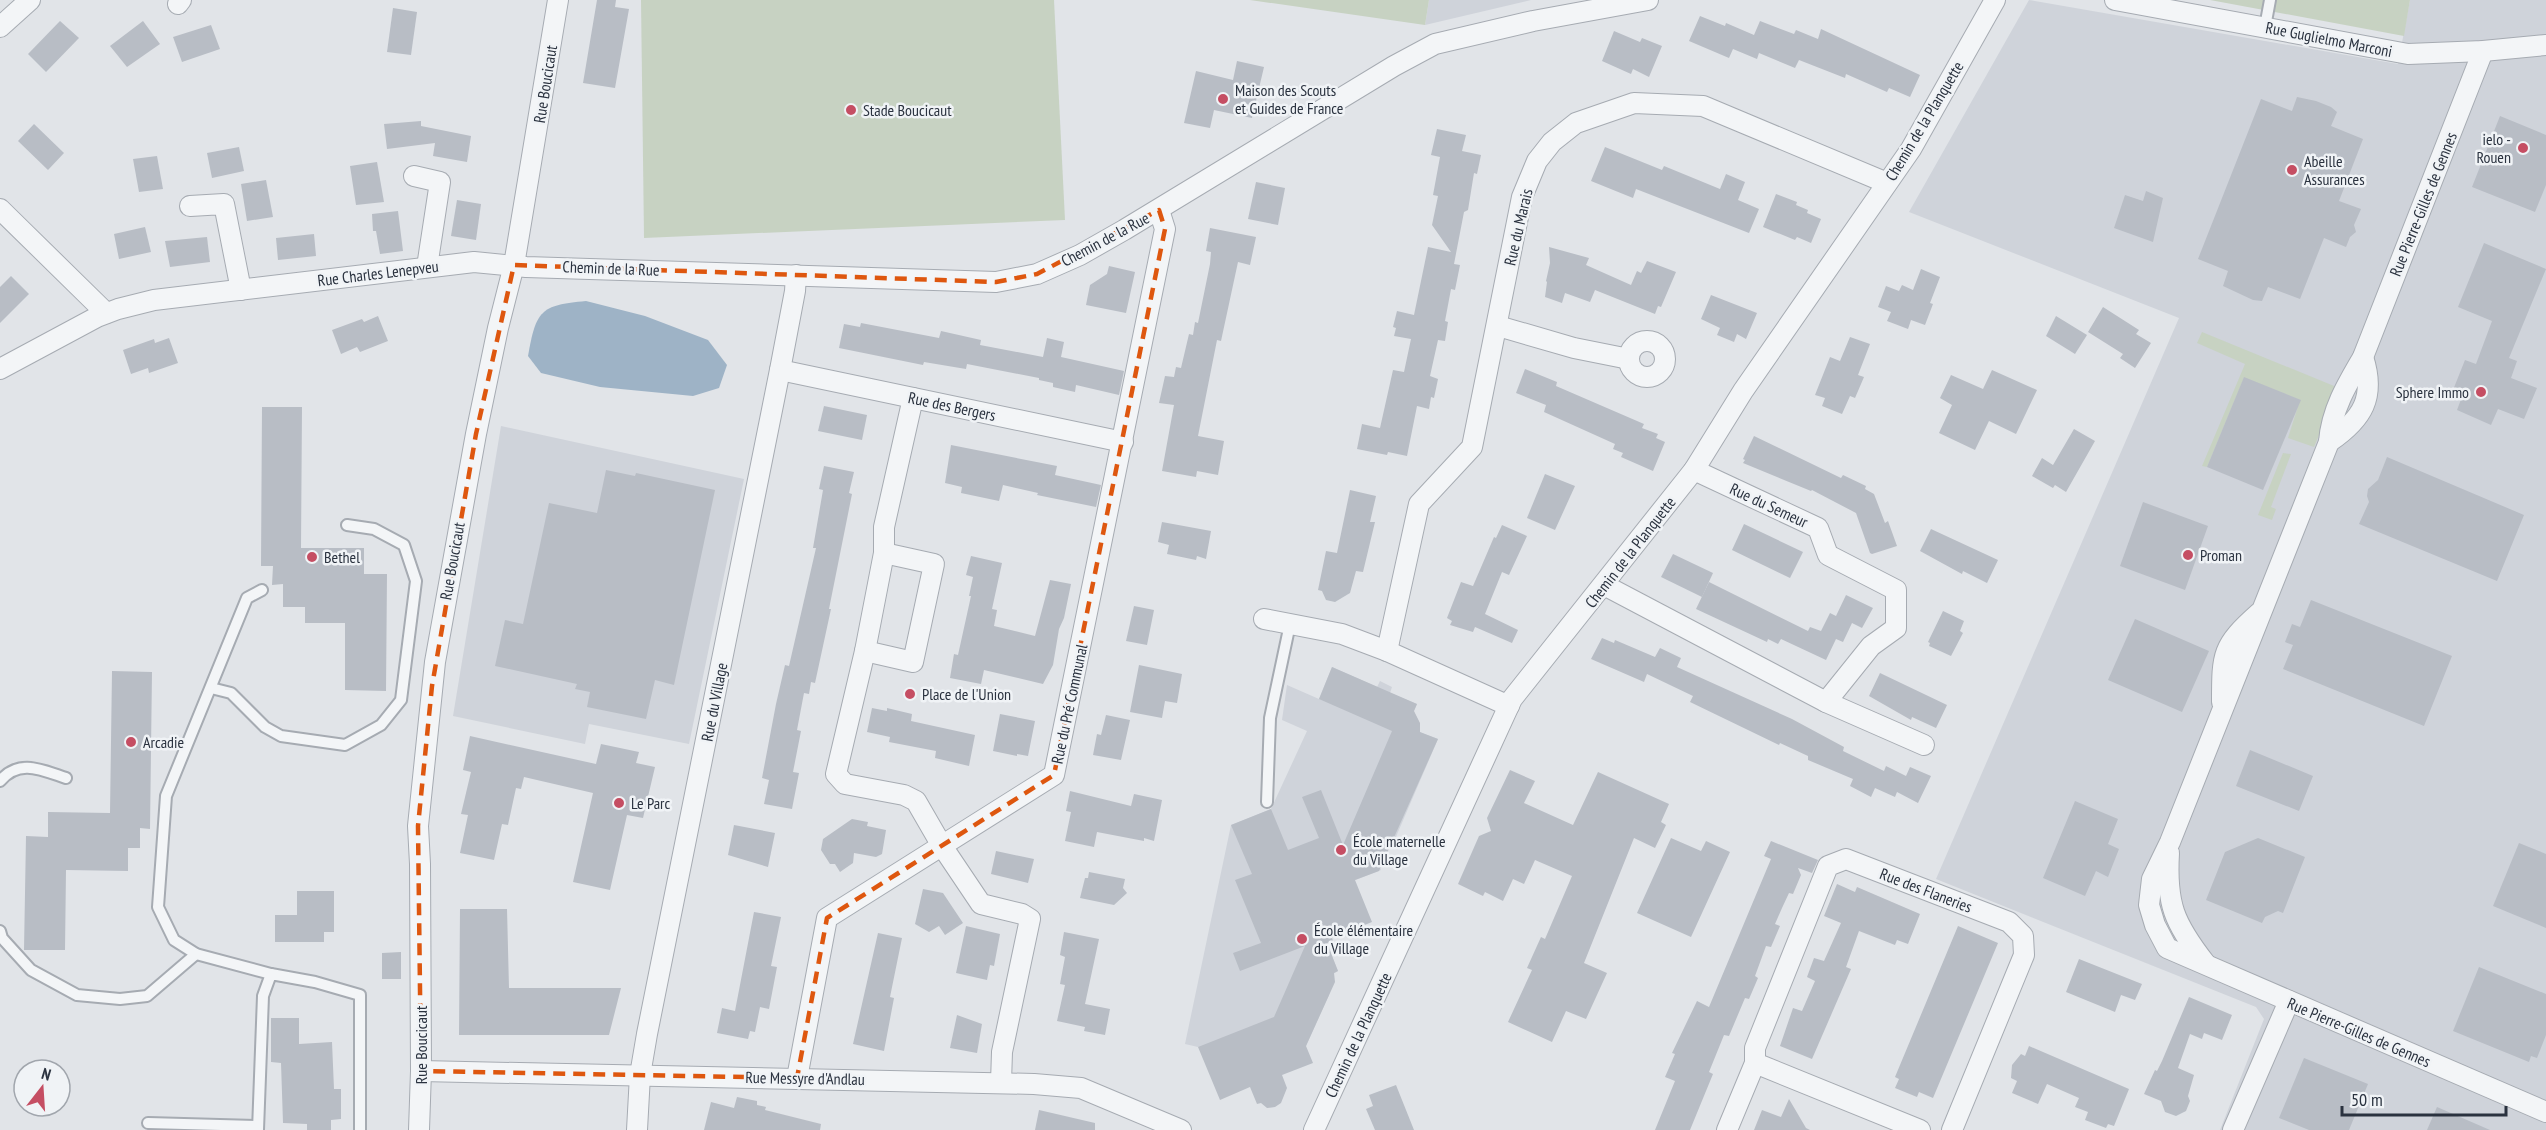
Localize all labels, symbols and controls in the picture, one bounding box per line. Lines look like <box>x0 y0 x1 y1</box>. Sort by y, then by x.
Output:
street label: Rue Guglielmo Marconi <box>2264 17 2394 61</box>
street label: Rue Boucicaut <box>529 43 561 124</box>
street label: Chemin de la Planquette <box>1880 58 1968 184</box>
place label: Maison des Scouts et Guides de France <box>1235 80 1343 118</box>
marker: Maison des Scouts et Guides de France <box>1216 92 1230 106</box>
place label: Stade Boucicaut <box>863 100 952 120</box>
marker: Stade Boucicaut <box>844 103 858 117</box>
street label: Rue Pierre-Gilles de Gennes <box>2385 129 2461 279</box>
place label: ielo - Rouen <box>2476 129 2511 167</box>
marker: ielo - Rouen <box>2516 141 2530 155</box>
place label: Abeille Assurances <box>2304 151 2365 189</box>
marker: Abeille Assurances <box>2285 163 2299 177</box>
street label: Rue du Marais <box>1499 187 1537 267</box>
street label: Chemin de la Rue <box>1057 207 1153 271</box>
street label: Rue Charles Lenepveu <box>316 256 440 290</box>
street label: Chemin de la Rue <box>562 256 660 280</box>
place label: Sphere Immo <box>2396 382 2469 402</box>
marker: Sphere Immo <box>2474 385 2488 399</box>
street label: Rue des Bergers <box>906 387 998 425</box>
street label: Rue du Semeur <box>1727 478 1812 532</box>
street label: Chemin de la Planquette <box>1580 492 1680 612</box>
street label: Rue Boucicaut <box>435 520 469 601</box>
place label: Proman <box>2200 545 2242 565</box>
place label: Bethel <box>324 547 360 567</box>
marker: Proman <box>2181 548 2195 562</box>
marker: Bethel <box>305 550 319 564</box>
street label: Rue du Pré Communal <box>1047 642 1091 766</box>
street label: Rue du Village <box>697 661 731 743</box>
place label: Place de l'Union <box>922 684 1011 704</box>
marker: Place de l'Union <box>903 687 917 701</box>
place label: Arcadie <box>143 732 184 752</box>
marker: Arcadie <box>124 735 138 749</box>
place label: Le Parc <box>631 793 671 813</box>
marker: Le Parc <box>612 796 626 810</box>
place label: École maternelle du Village <box>1353 831 1446 869</box>
marker: École maternelle du Village <box>1334 843 1348 857</box>
street label: Rue des Flaneries <box>1877 863 1975 917</box>
place label: École élémentaire du Village <box>1314 920 1413 958</box>
marker: École élémentaire du Village <box>1295 932 1309 946</box>
street label: Chemin de la Planquette <box>1320 969 1396 1101</box>
street label: Rue Pierre-Gilles de Gennes <box>2284 993 2434 1071</box>
street label: Rue Boucicaut <box>411 1005 431 1084</box>
north arrow <box>12 1058 72 1118</box>
text: N <box>39 1063 53 1084</box>
street label: Rue Messyre d'Andlau <box>745 1067 865 1089</box>
scale bar <box>2342 1079 2506 1117</box>
text: 50 m <box>2351 1088 2383 1111</box>

